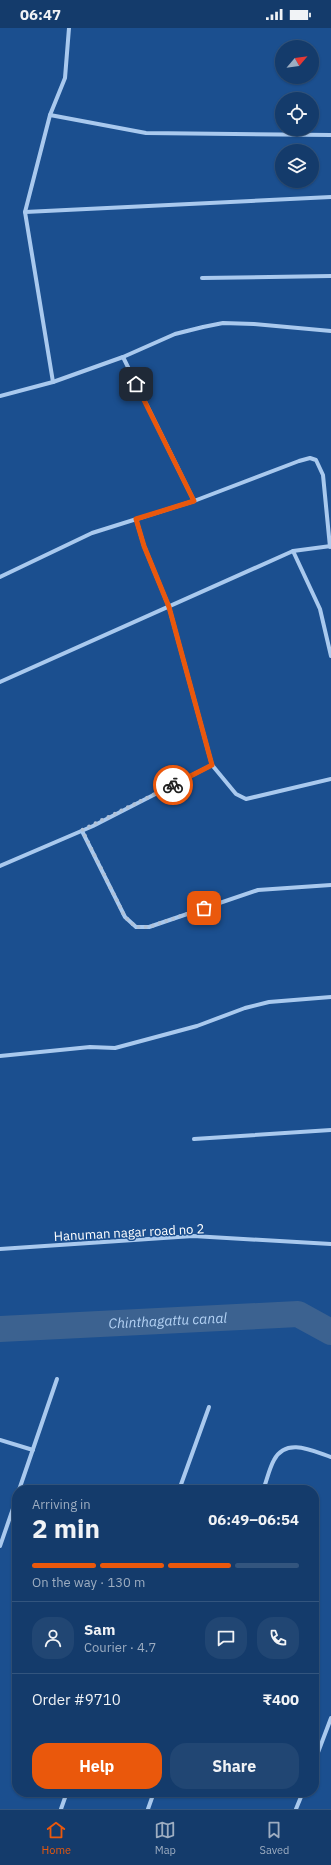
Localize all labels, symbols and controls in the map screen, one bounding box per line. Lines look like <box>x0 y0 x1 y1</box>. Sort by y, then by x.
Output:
text: 06:47 <box>20 5 61 24</box>
north arrow <box>275 40 319 84</box>
map controls <box>275 40 319 188</box>
button: locate <box>275 92 319 136</box>
button: layers <box>275 144 319 188</box>
pin <box>119 367 153 401</box>
icon: home <box>125 373 147 395</box>
courier <box>153 765 193 805</box>
icon: bike <box>162 774 184 796</box>
pin <box>187 891 221 925</box>
icon: bag <box>193 897 215 919</box>
street label: Hanuman nagar road no 2 <box>53 1220 205 1245</box>
water label: Chinthagattu canal <box>108 1309 228 1333</box>
text: Arriving in <box>32 1496 91 1513</box>
text: 06:49–06:54 <box>208 1510 299 1529</box>
text: 2 min <box>32 1511 100 1545</box>
text: On the way · 130 m <box>32 1574 145 1591</box>
button: person <box>32 1617 74 1659</box>
button: chat <box>205 1617 247 1659</box>
button: phone <box>257 1617 299 1659</box>
text: Sam <box>84 1620 115 1639</box>
text: Courier · 4.7 <box>84 1639 156 1656</box>
text: Order #9710 <box>32 1690 121 1709</box>
text: ₹400 <box>263 1690 299 1709</box>
button: Help <box>32 1743 162 1789</box>
button: Share <box>170 1743 299 1789</box>
tab: Home <box>42 1819 71 1857</box>
tab: Map <box>154 1819 176 1857</box>
tab: Saved <box>259 1819 289 1857</box>

